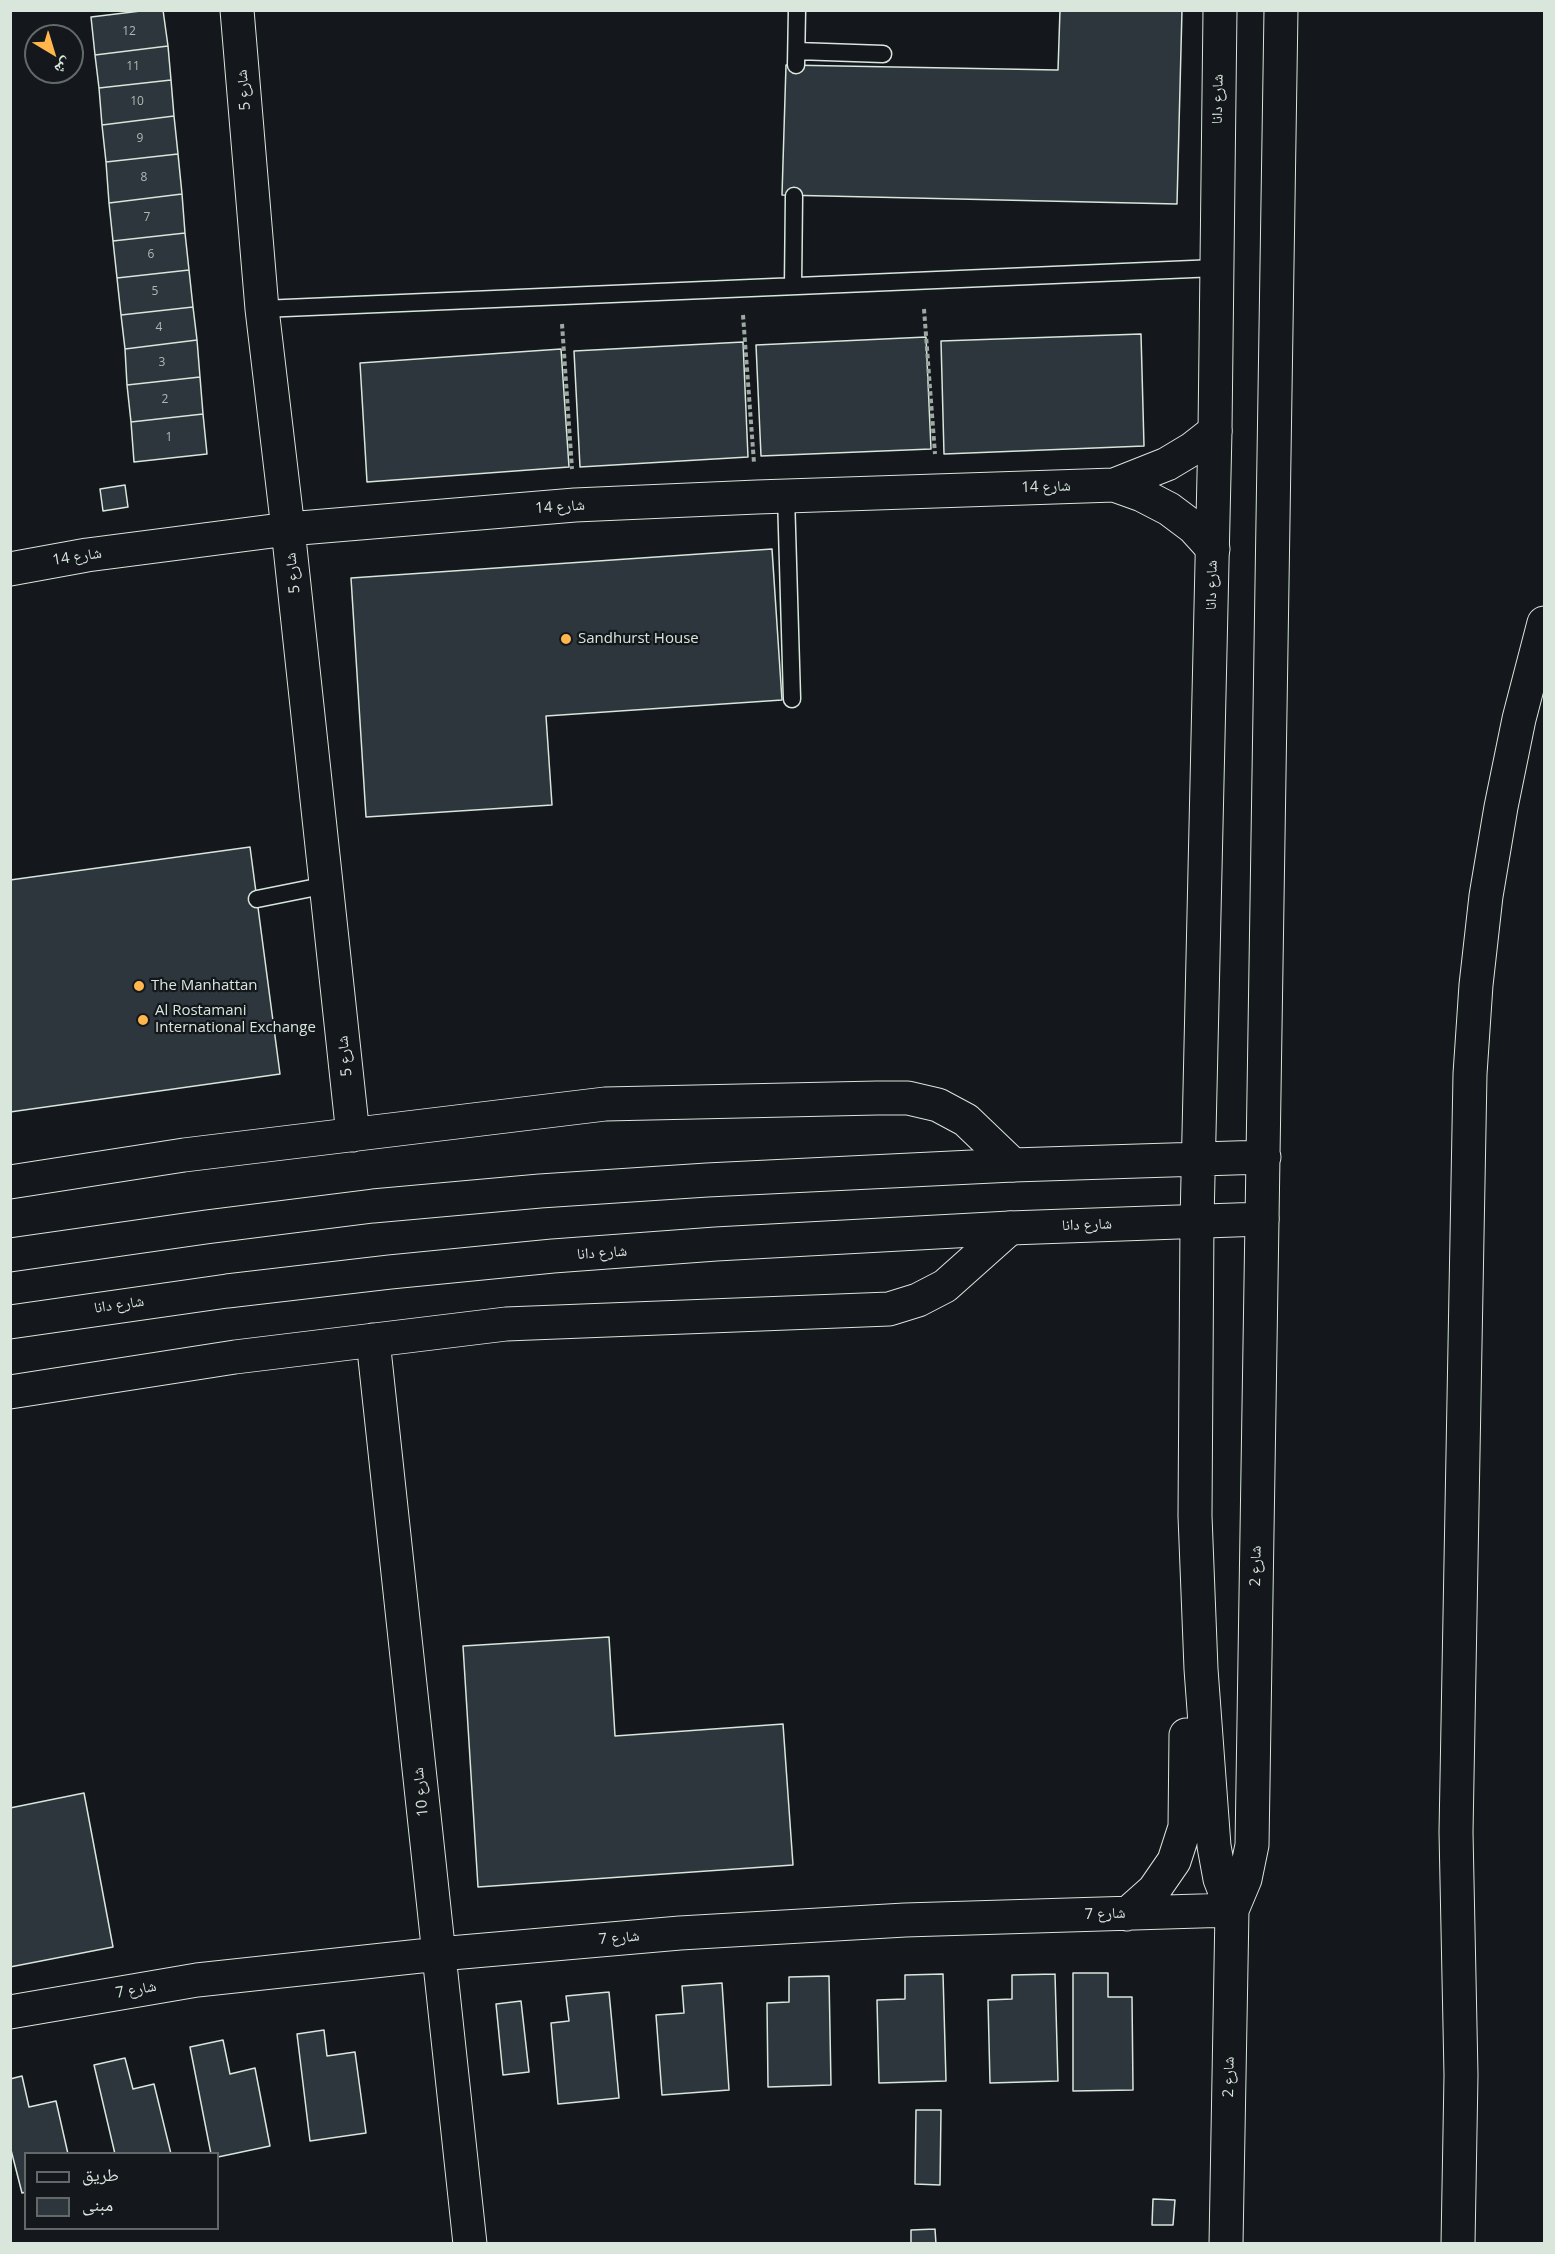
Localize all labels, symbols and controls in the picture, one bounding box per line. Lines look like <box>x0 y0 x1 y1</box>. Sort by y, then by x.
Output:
north arrow <box>24 24 84 84</box>
house number: 12 <box>122 25 136 39</box>
text: ش <box>50 53 77 80</box>
house number: 11 <box>126 60 140 74</box>
street label: شارع 5 <box>233 69 255 111</box>
street label: شارع دانا <box>1209 74 1227 124</box>
house number: 10 <box>130 95 144 109</box>
house number: 9 <box>137 132 143 146</box>
house number: 8 <box>141 171 147 185</box>
house number: 7 <box>144 211 150 225</box>
house number: 6 <box>148 248 154 262</box>
house number: 5 <box>152 285 158 299</box>
house number: 4 <box>156 321 162 335</box>
house number: 3 <box>159 356 165 370</box>
house number: 2 <box>162 393 168 407</box>
house number: 1 <box>166 431 172 445</box>
street label: شارع 14 <box>1021 477 1071 497</box>
street label: شارع 14 <box>535 496 585 518</box>
street label: شارع 14 <box>51 544 103 570</box>
street label: شارع 5 <box>282 552 304 594</box>
street label: شارع دانا <box>1203 560 1221 610</box>
place label: Sandhurst House <box>578 630 699 648</box>
marker: Sandhurst House <box>559 632 573 646</box>
place label: The Manhattan <box>151 977 258 995</box>
marker: The Manhattan <box>132 979 146 993</box>
place label: Al Rostamani International Exchange <box>155 1002 316 1037</box>
marker: Al Rostamani International Exchange <box>136 1013 150 1027</box>
street label: شارع 5 <box>334 1035 356 1077</box>
street label: شارع دانا <box>1062 1215 1112 1235</box>
street label: شارع دانا <box>576 1242 628 1264</box>
street label: شارع دانا <box>93 1293 145 1317</box>
street label: شارع 2 <box>1247 1545 1265 1587</box>
street label: شارع 10 <box>409 1766 433 1818</box>
street label: شارع 7 <box>1084 1904 1126 1924</box>
street label: شارع 7 <box>598 1927 640 1949</box>
street label: شارع 7 <box>114 1978 158 2002</box>
street label: شارع 2 <box>1220 2056 1238 2098</box>
legend <box>24 2152 219 2230</box>
text: طريق <box>82 2162 119 2186</box>
text: مبنى <box>82 2192 113 2216</box>

